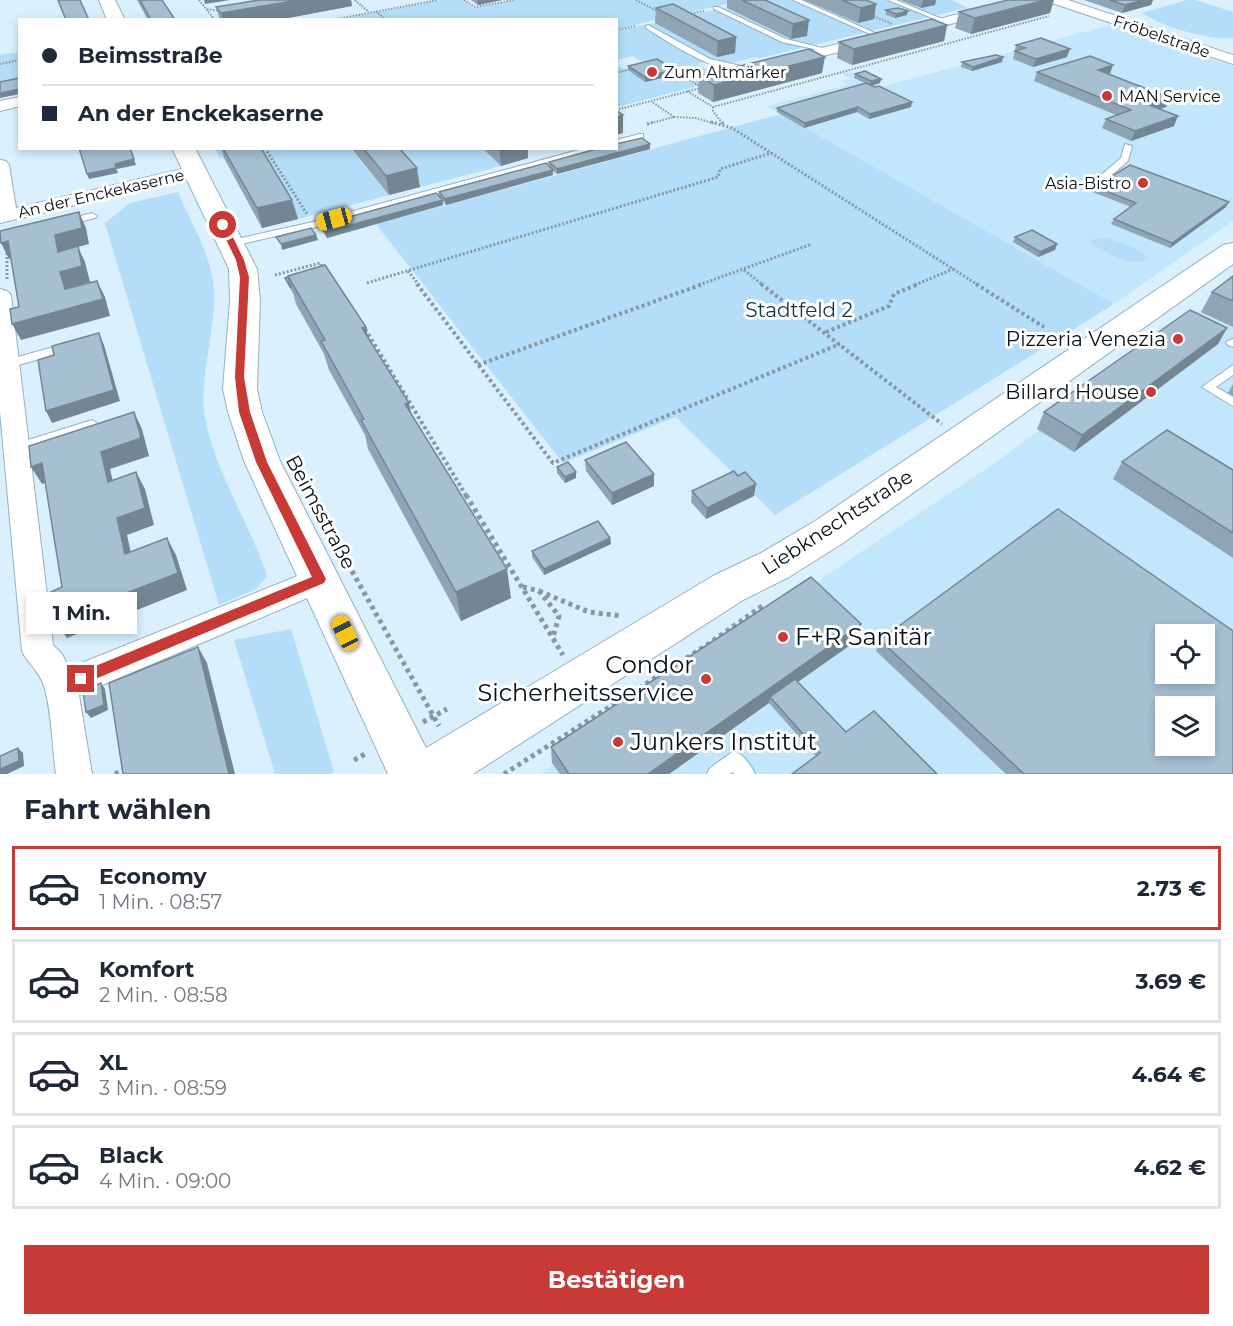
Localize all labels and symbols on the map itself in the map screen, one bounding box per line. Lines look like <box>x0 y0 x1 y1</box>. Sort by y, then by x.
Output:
street label: Fröbelstraße <box>1111 11 1213 62</box>
place label: Zum Altmärker <box>664 63 786 82</box>
marker: Zum Altmärker <box>645 65 659 79</box>
place label: MAN Service <box>1119 87 1221 106</box>
marker: MAN Service <box>1100 89 1114 103</box>
street label: An der Enckekaserne <box>16 165 186 222</box>
place label: Asia-Bistro <box>1045 174 1131 193</box>
marker: Asia-Bistro <box>1136 176 1150 190</box>
car <box>314 206 354 232</box>
route start <box>209 211 236 238</box>
park label: Stadtfeld 2 <box>745 298 853 322</box>
place label: Pizzeria Venezia <box>1006 327 1166 351</box>
marker: Pizzeria Venezia <box>1171 332 1185 346</box>
place label: Billard House <box>1005 380 1139 404</box>
marker: Billard House <box>1144 385 1158 399</box>
street label: Beimsstraße <box>281 451 361 573</box>
street label: Liebknechtstraße <box>757 464 917 580</box>
callout: 1 Min. <box>26 592 136 634</box>
car <box>329 613 361 653</box>
place label: F+R Sanitär <box>795 622 932 651</box>
marker: F+R Sanitär <box>776 630 790 644</box>
place label: Condor Sicherheitsservice <box>477 650 694 707</box>
route end <box>67 665 94 692</box>
marker: Condor Sicherheitsservice <box>699 672 713 686</box>
place label: Junkers Institut <box>629 727 817 756</box>
marker: Junkers Institut <box>611 735 625 749</box>

